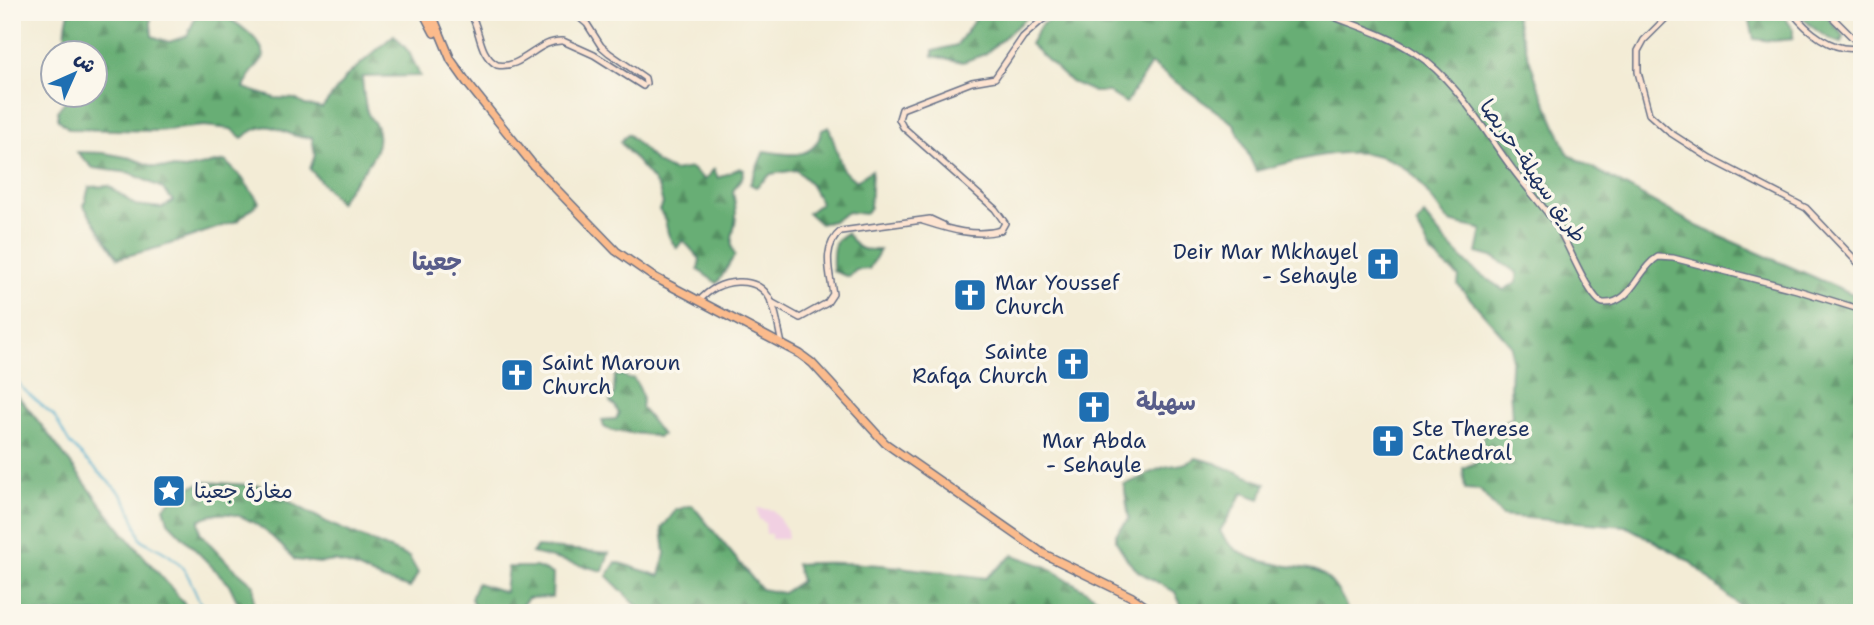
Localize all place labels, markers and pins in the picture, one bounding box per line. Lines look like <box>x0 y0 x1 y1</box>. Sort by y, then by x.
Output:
place label: Deir Mar Mkhayel - Sehayle <box>1173 238 1359 290</box>
church icon: Deir Mar Mkhayel - Sehayle <box>1364 245 1402 283</box>
place label: Mar Youssef Church <box>995 269 1120 321</box>
church icon: Mar Youssef Church <box>951 276 989 314</box>
place label: Sainte Rafqa Church <box>912 338 1048 390</box>
church icon: Sainte Rafqa Church <box>1054 345 1092 383</box>
place label: Saint Maroun Church <box>542 349 681 401</box>
church icon: Saint Maroun Church <box>498 356 536 394</box>
church icon: Mar Abda - Sehayle <box>1075 388 1113 426</box>
place label: Ste Therese Cathedral <box>1412 415 1530 467</box>
church icon: Ste Therese Cathedral <box>1369 422 1407 460</box>
place label: Mar Abda - Sehayle <box>1042 427 1146 479</box>
place icon: مغارة جعيتا <box>150 472 188 510</box>
place label: مغارة جعيتا <box>194 477 293 505</box>

